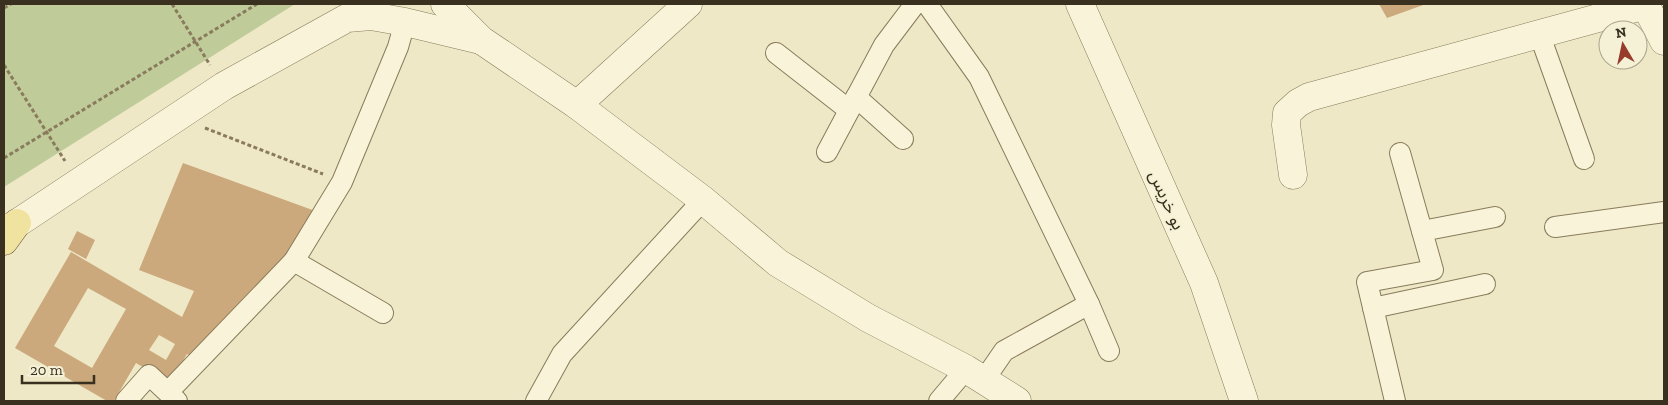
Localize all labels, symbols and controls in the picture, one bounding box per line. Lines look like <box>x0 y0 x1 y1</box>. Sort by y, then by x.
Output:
north arrow <box>1598 20 1648 70</box>
text: N <box>1614 23 1628 42</box>
street label: بو خريس <box>1144 167 1190 233</box>
scale bar <box>22 352 95 384</box>
text: 20 m <box>30 361 63 379</box>

